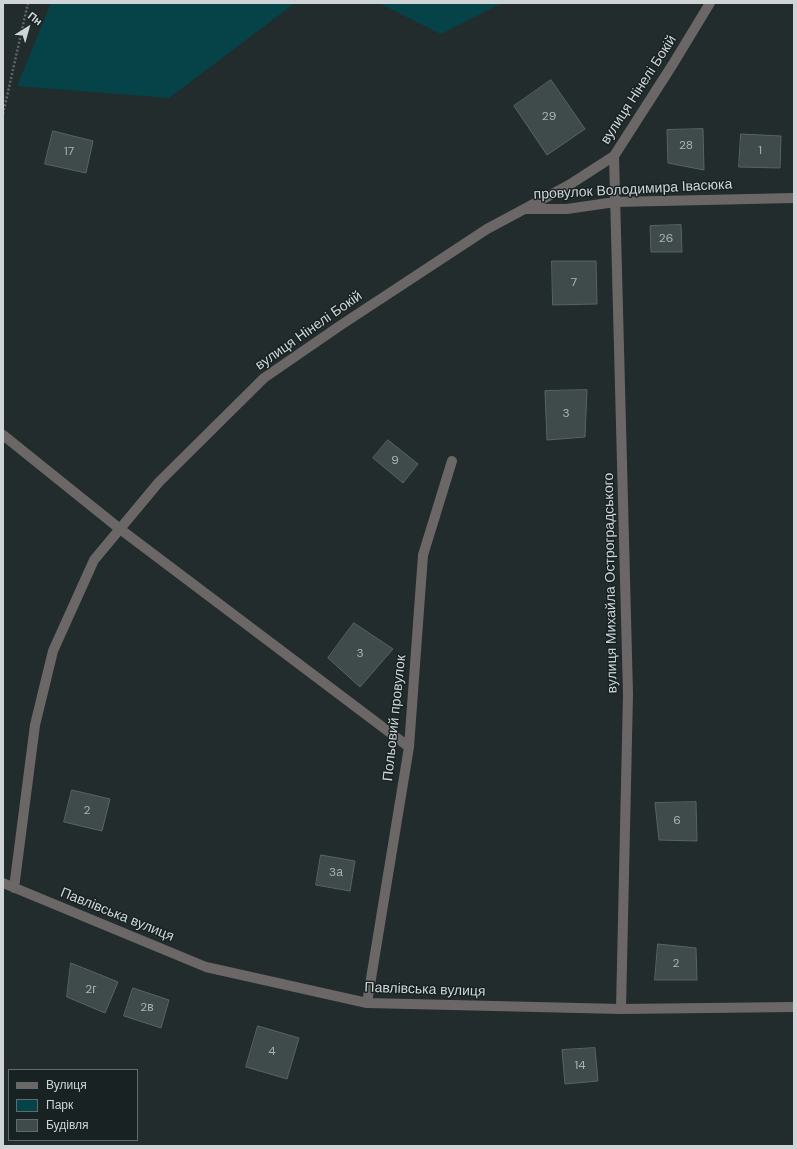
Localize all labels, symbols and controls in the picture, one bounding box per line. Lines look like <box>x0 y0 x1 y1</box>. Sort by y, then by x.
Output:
north arrow <box>8 8 48 48</box>
text: Пн <box>25 8 45 28</box>
street label: вулиця Нінелі Бокій <box>598 32 680 148</box>
house number: 29 <box>542 110 556 124</box>
house number: 28 <box>679 139 693 153</box>
house number: 1 <box>758 144 762 158</box>
house number: 17 <box>64 145 74 159</box>
street label: провулок Володимира Івасюка <box>533 176 733 204</box>
house number: 26 <box>659 232 673 246</box>
house number: 7 <box>571 276 577 290</box>
street label: вулиця Нінелі Бокій <box>252 288 366 374</box>
house number: 3 <box>562 407 570 421</box>
house number: 9 <box>391 454 399 468</box>
street label: вулиця Михайла Остроградського <box>601 473 621 693</box>
house number: 3 <box>356 647 364 661</box>
street label: Польовий провулок <box>380 654 410 782</box>
house number: 2 <box>84 804 90 818</box>
house number: 6 <box>673 814 681 828</box>
house number: 3а <box>329 866 343 880</box>
street label: Павлівська вулиця <box>58 885 176 945</box>
house number: 2 <box>673 957 679 971</box>
street label: Павлівська вулиця <box>364 979 486 1001</box>
house number: 2г <box>85 983 97 997</box>
house number: 2в <box>140 1001 154 1015</box>
house number: 4 <box>268 1045 276 1059</box>
house number: 14 <box>574 1059 586 1073</box>
legend <box>8 1069 138 1141</box>
text: Вулиця <box>46 1077 87 1093</box>
text: Парк <box>46 1097 73 1113</box>
text: Будівля <box>46 1117 88 1133</box>

